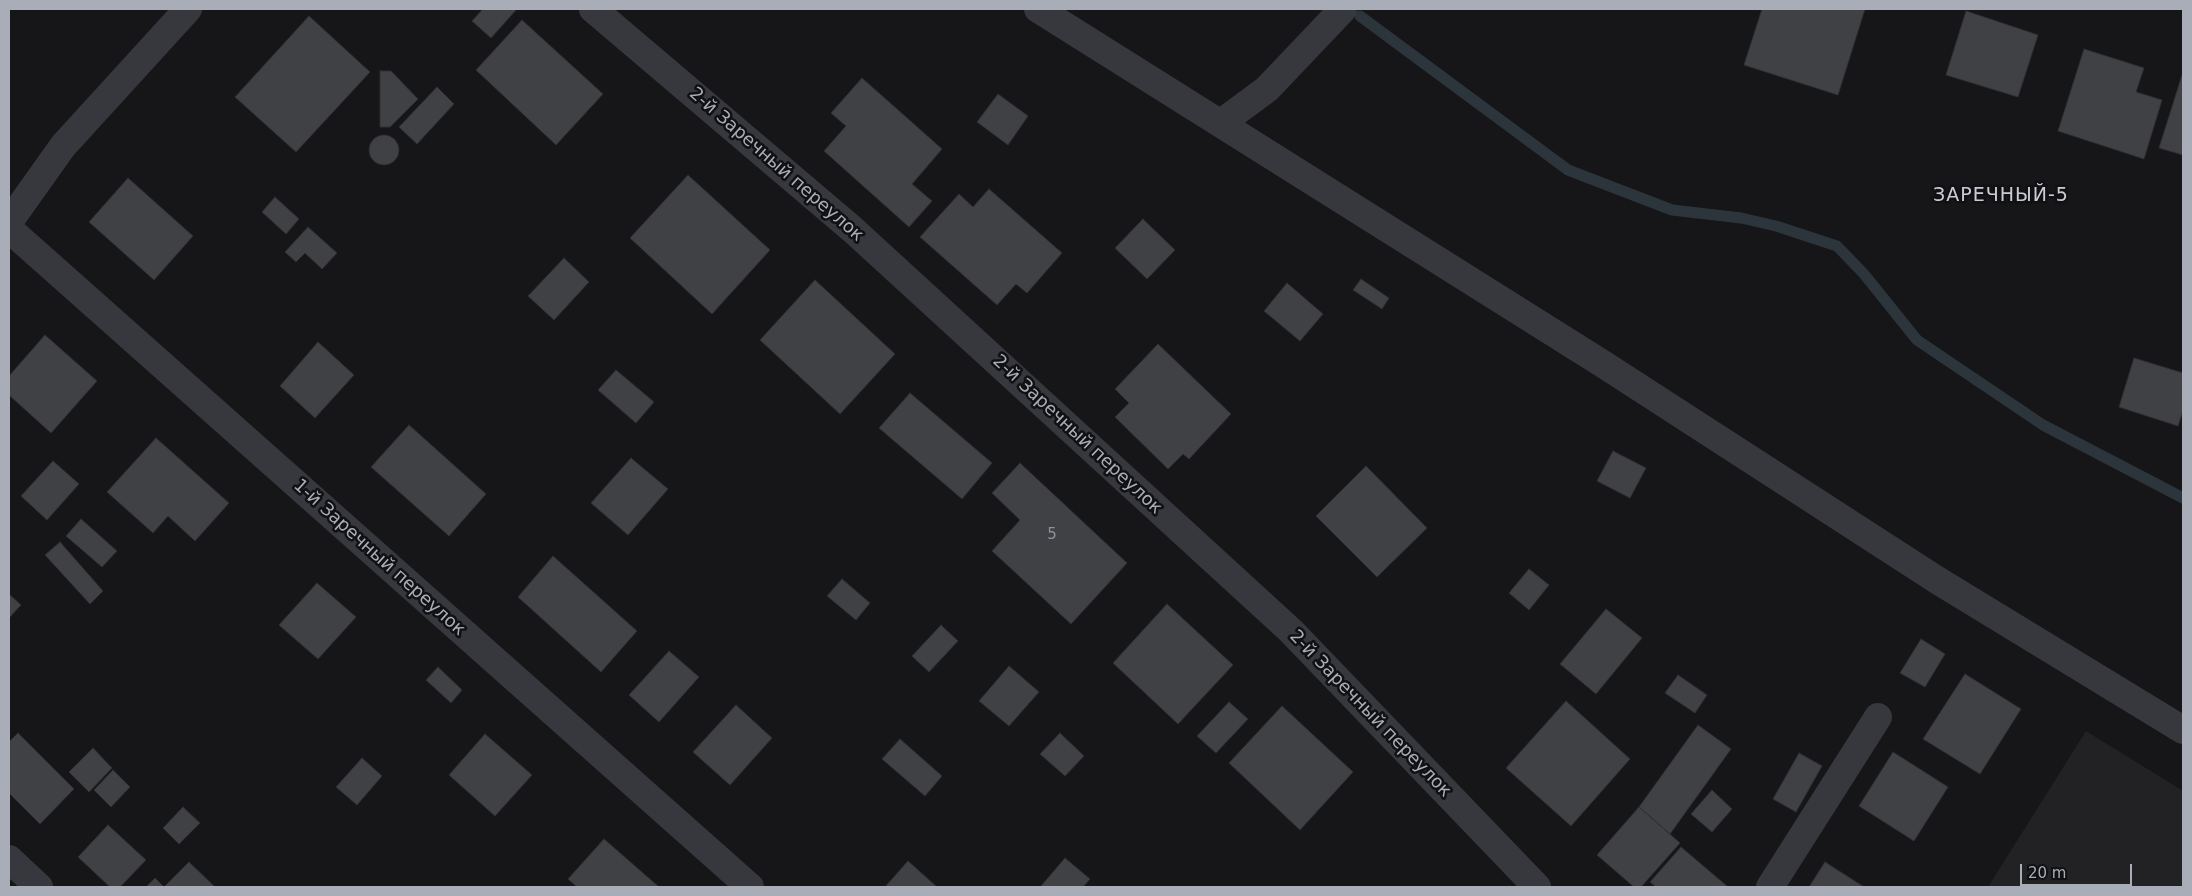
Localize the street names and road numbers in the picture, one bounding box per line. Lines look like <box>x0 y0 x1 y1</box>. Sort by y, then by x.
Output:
street label: 2-й Заречный переулок <box>684 83 868 247</box>
street label: 2-й Заречный переулок <box>988 351 1166 519</box>
street label: 1-й Заречный переулок <box>289 475 469 641</box>
street label: 2-й Заречный переулок <box>1284 626 1456 802</box>

